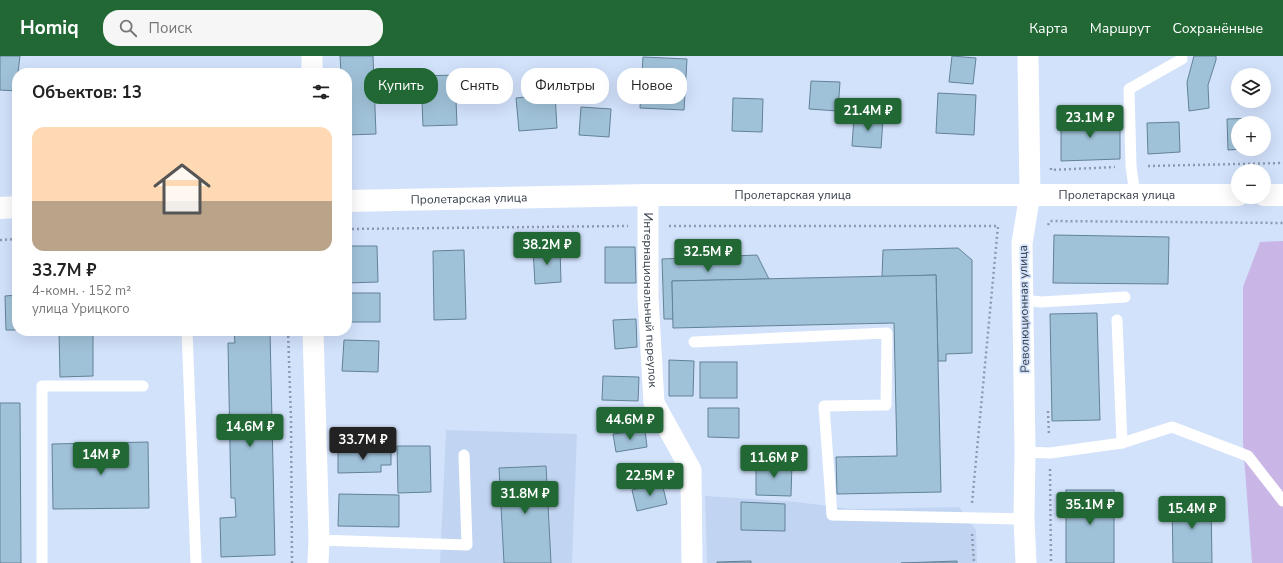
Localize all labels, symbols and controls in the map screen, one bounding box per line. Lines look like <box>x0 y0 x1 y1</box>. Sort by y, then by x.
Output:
search box <box>103 10 383 46</box>
text: Homiq <box>20 15 79 41</box>
icon: search <box>117 17 139 39</box>
text: Поиск <box>149 18 192 38</box>
text: Карта <box>1029 19 1068 38</box>
text: Маршрут <box>1090 19 1151 38</box>
text: Сохранённые <box>1173 19 1263 38</box>
chip: Купить <box>364 68 438 104</box>
chip: Снять <box>446 68 513 104</box>
chip: Фильтры <box>521 68 609 104</box>
chip: Новое <box>617 68 687 104</box>
map controls <box>1231 68 1271 204</box>
button: layers <box>1231 68 1271 108</box>
text: Объектов: 13 <box>32 81 142 104</box>
icon: filters <box>310 81 332 103</box>
pin: 21.4M ₽ <box>831 98 905 132</box>
text: 21.4M ₽ <box>843 102 893 120</box>
pin: 23.1M ₽ <box>1053 105 1127 139</box>
text: 23.1M ₽ <box>1065 109 1115 127</box>
button: + <box>1231 116 1271 156</box>
icon: home <box>146 153 218 225</box>
button: − <box>1231 164 1271 204</box>
street label: Пролетарская улица <box>735 187 851 203</box>
street label: Пролетарская улица <box>1059 187 1175 203</box>
street label: Пролетарская улица <box>410 189 527 208</box>
street label: Интернациональный переулок <box>640 212 661 389</box>
pin: 38.2M ₽ <box>510 232 584 266</box>
text: 38.2M ₽ <box>522 236 572 254</box>
pin: 32.5M ₽ <box>671 239 745 273</box>
text: 32.5M ₽ <box>683 243 733 261</box>
street label: Революционная улица <box>1015 245 1033 373</box>
text: 33.7M ₽ <box>32 259 96 282</box>
text: 4-комн. · 152 m² <box>32 282 131 300</box>
text: улица Урицкого <box>32 300 130 318</box>
pin: 44.6M ₽ <box>593 407 667 441</box>
text: 44.6M ₽ <box>605 411 655 429</box>
pin: 14.6M ₽ <box>213 414 287 448</box>
text: 14.6M ₽ <box>225 418 275 436</box>
pin: 33.7M ₽ <box>326 427 400 461</box>
text: 33.7M ₽ <box>338 431 388 449</box>
pin: 14M ₽ <box>73 442 129 476</box>
pin: 11.6M ₽ <box>737 445 811 479</box>
text: 14M ₽ <box>82 446 120 464</box>
text: 11.6M ₽ <box>749 449 799 467</box>
pin: 22.5M ₽ <box>613 463 687 497</box>
text: 22.5M ₽ <box>625 467 675 485</box>
pin: 31.8M ₽ <box>488 481 562 515</box>
text: 31.8M ₽ <box>500 485 550 503</box>
pin: 35.1M ₽ <box>1053 492 1127 526</box>
text: 35.1M ₽ <box>1065 496 1115 514</box>
pin: 15.4M ₽ <box>1155 496 1229 530</box>
text: 15.4M ₽ <box>1167 500 1217 518</box>

